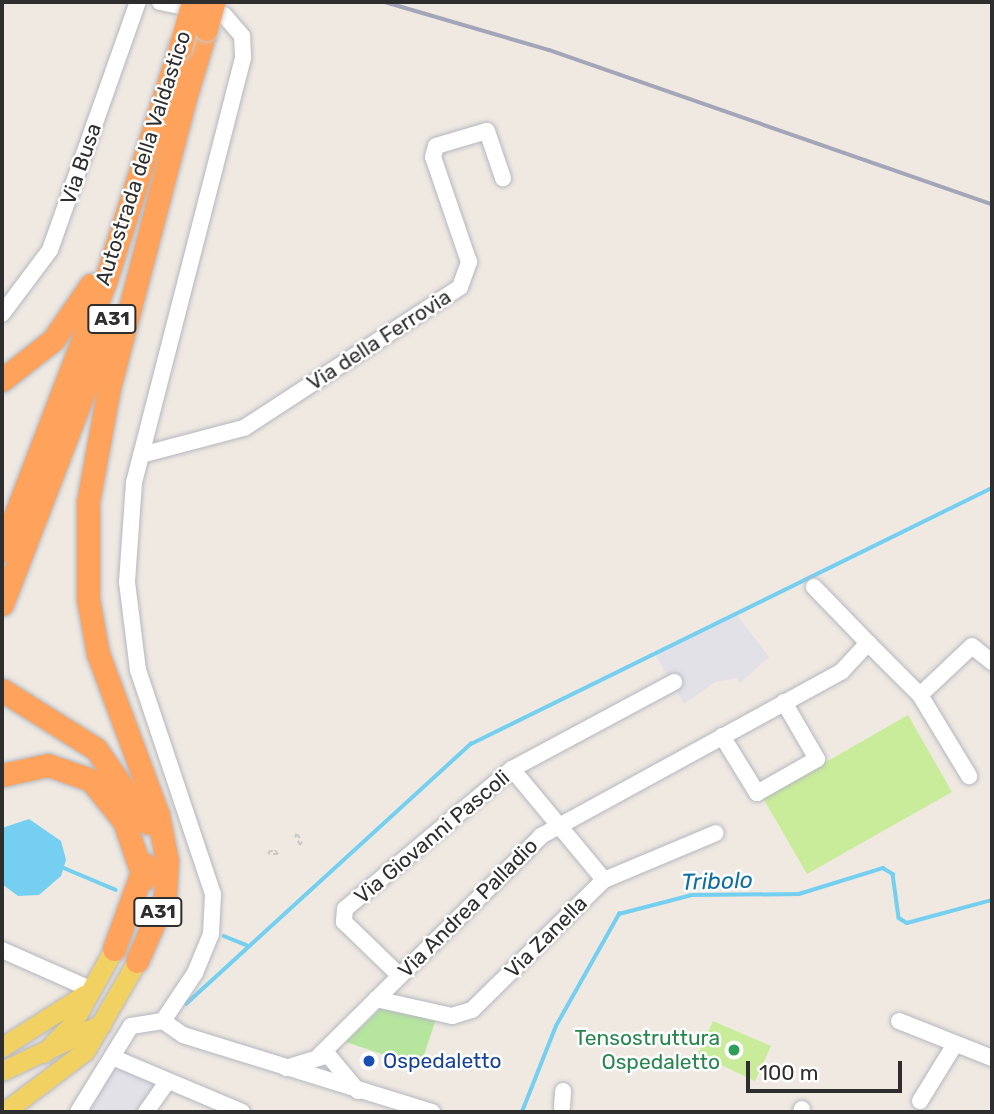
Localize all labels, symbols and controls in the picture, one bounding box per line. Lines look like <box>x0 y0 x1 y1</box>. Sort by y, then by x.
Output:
street label: Autostrada della Valdastico <box>90 27 196 289</box>
street label: Via Busa <box>55 120 107 208</box>
street label: Via della Ferrovia <box>302 284 456 396</box>
road number: A31 <box>86 304 138 334</box>
street label: Via Giovanni Pascoli <box>349 765 515 909</box>
street label: Via Andrea Palladio <box>393 833 543 983</box>
water label: Tribolo <box>681 866 753 896</box>
street label: Via Zanella <box>500 891 592 983</box>
road number: A31 <box>132 896 184 928</box>
place label: Tensostruttura Ospedaletto <box>575 1025 720 1075</box>
marker: Tensostruttura Ospedaletto <box>726 1042 742 1058</box>
place label: Ospedaletto <box>383 1048 502 1074</box>
scale bar <box>749 1048 905 1092</box>
marker: Ospedaletto <box>361 1053 377 1069</box>
text: 100 m <box>759 1060 818 1085</box>

